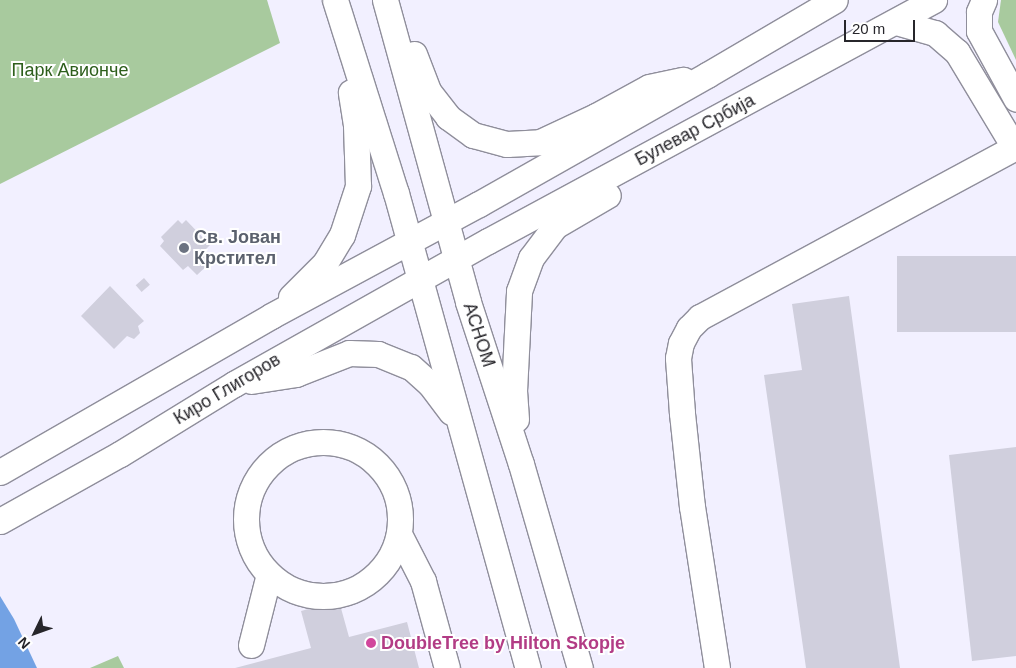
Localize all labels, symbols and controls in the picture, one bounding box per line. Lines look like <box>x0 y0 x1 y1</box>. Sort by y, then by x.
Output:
scale bar <box>846 10 917 42</box>
text: 20 m <box>852 20 885 37</box>
park label: Парк Авионче <box>12 59 128 81</box>
street label: Булевар Србија <box>632 89 758 171</box>
place label: Св. Јован Крстител <box>194 227 281 270</box>
marker: Св. Јован Крстител <box>178 242 190 254</box>
street label: АСНОМ <box>458 300 500 370</box>
street label: Киро Глигоров <box>170 349 284 429</box>
north arrow <box>10 608 60 658</box>
place label: DoubleTree by Hilton Skopje <box>381 632 625 654</box>
text: N <box>15 634 33 652</box>
marker: DoubleTree by Hilton Skopje <box>365 637 377 649</box>

